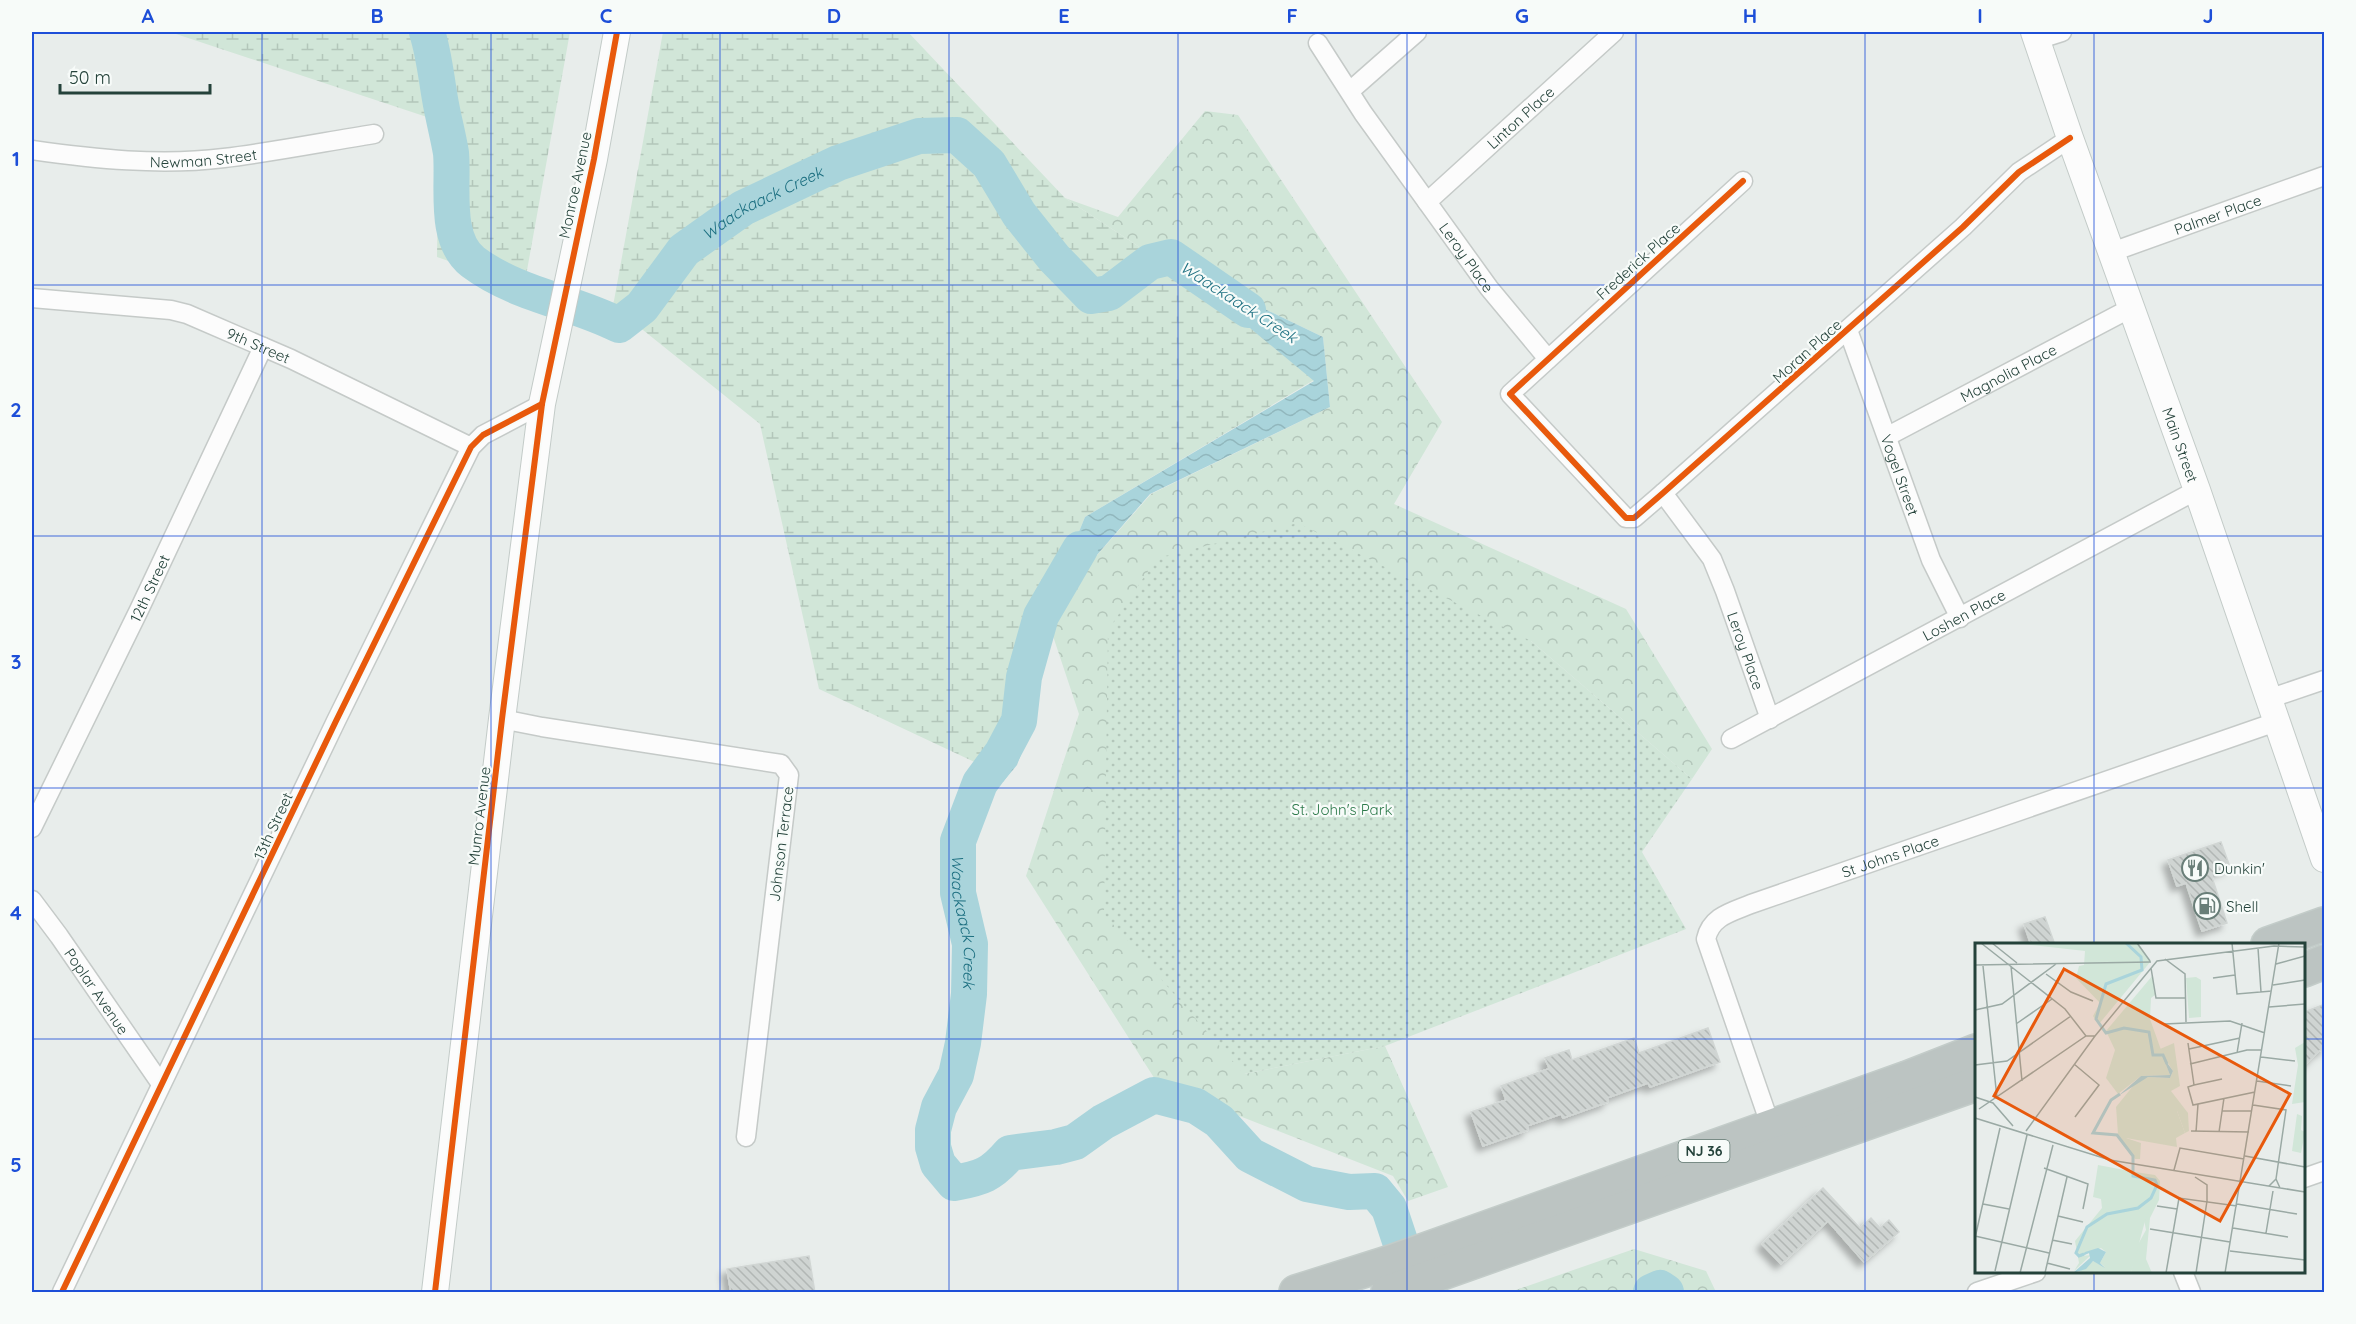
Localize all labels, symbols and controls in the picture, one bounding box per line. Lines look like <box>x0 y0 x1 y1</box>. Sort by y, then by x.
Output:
text: A <box>142 3 155 28</box>
text: B <box>370 3 384 28</box>
text: C <box>600 3 613 28</box>
text: D <box>827 3 841 28</box>
text: E <box>1058 3 1070 28</box>
text: F <box>1286 3 1298 28</box>
text: G <box>1515 3 1529 28</box>
text: H <box>1743 3 1757 28</box>
text: I <box>1977 3 1983 28</box>
text: J <box>2202 3 2214 28</box>
scale bar <box>60 57 210 95</box>
text: 50 m <box>69 66 111 89</box>
street label: Linton Place <box>1483 82 1558 153</box>
street label: Monroe Avenue <box>554 130 596 240</box>
street label: Newman Street <box>150 144 258 171</box>
text: 1 <box>12 146 20 171</box>
water label: Waackaack Creek <box>698 161 828 244</box>
street label: Palmer Place <box>2171 190 2264 239</box>
street label: Frederick Place <box>1592 218 1684 304</box>
street label: Leroy Place <box>1435 219 1498 296</box>
water label: Waackaack Creek <box>1177 257 1302 348</box>
street label: Moran Place <box>1768 315 1846 387</box>
street label: 9th Street <box>224 323 293 367</box>
street label: Magnolia Place <box>1957 339 2060 406</box>
text: 2 <box>10 397 22 422</box>
street label: Main Street <box>2158 405 2203 485</box>
street label: Vogel Street <box>1877 432 1924 518</box>
street label: 12th Street <box>125 551 173 625</box>
street label: Loshen Place <box>1919 585 2009 645</box>
street label: Leroy Place <box>1724 609 1768 692</box>
text: 3 <box>11 649 21 674</box>
street label: Munro Avenue <box>464 765 494 867</box>
street label: Johnson Terrace <box>764 785 798 903</box>
street label: 13th Street <box>249 789 297 863</box>
park label: St. John's Park <box>1292 800 1392 819</box>
street label: St Johns Place <box>1839 830 1941 881</box>
restaurant icon: Dunkin' <box>2180 853 2210 883</box>
water label: Waackaack Creek <box>947 855 980 990</box>
place label: Dunkin' <box>2214 859 2265 878</box>
fuel station icon: Shell <box>2192 891 2222 921</box>
place label: Shell <box>2226 897 2258 916</box>
text: 4 <box>10 900 22 925</box>
inset map <box>1975 943 2305 1273</box>
street label: Poplar Avenue <box>61 944 133 1038</box>
road number: NJ 36 <box>1678 1140 1730 1162</box>
text: 5 <box>10 1152 22 1177</box>

